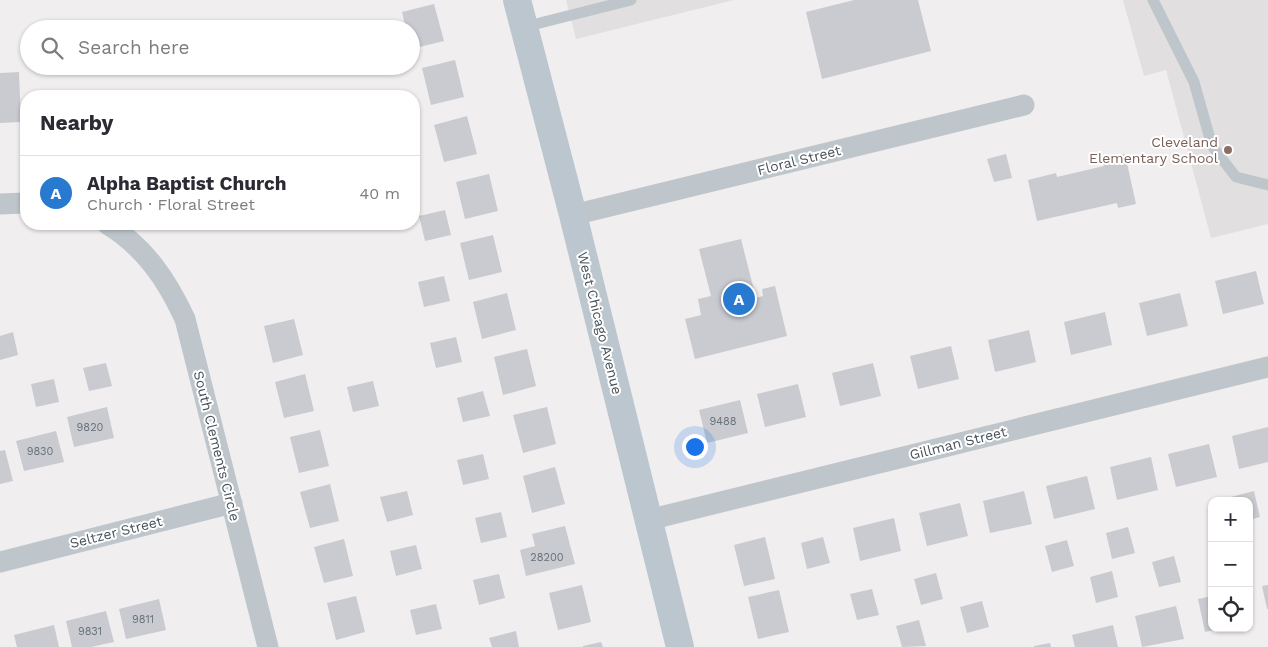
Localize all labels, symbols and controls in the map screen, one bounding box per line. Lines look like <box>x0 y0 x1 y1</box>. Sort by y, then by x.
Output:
search box <box>20 20 420 75</box>
icon: search <box>38 34 66 62</box>
text: Search here <box>78 36 189 59</box>
text: Nearby <box>40 110 113 135</box>
place label: Cleveland Elementary School <box>1089 134 1219 166</box>
street label: Floral Street <box>756 142 842 178</box>
marker: Cleveland Elementary School <box>1222 144 1234 156</box>
text: Alpha Baptist Church <box>87 172 287 195</box>
text: A <box>51 184 61 203</box>
text: 40 m <box>360 184 400 203</box>
text: Church · Floral Street <box>87 195 255 214</box>
street label: West Chicago Avenue <box>575 250 625 396</box>
pin: A <box>723 280 755 318</box>
street label: South Clements Circle <box>191 369 243 523</box>
house number: 9488 <box>709 415 737 428</box>
house number: 9820 <box>77 421 104 434</box>
street label: Gillman Street <box>908 423 1008 463</box>
your location <box>682 434 708 460</box>
house number: 9830 <box>27 445 53 458</box>
map controls <box>1208 497 1253 632</box>
button: + <box>1208 497 1253 542</box>
street label: Seltzer Street <box>68 513 164 551</box>
button: − <box>1208 542 1253 587</box>
house number: 28200 <box>530 551 564 564</box>
button: locate <box>1208 587 1253 632</box>
house number: 9811 <box>132 613 154 626</box>
house number: 9831 <box>78 625 102 638</box>

